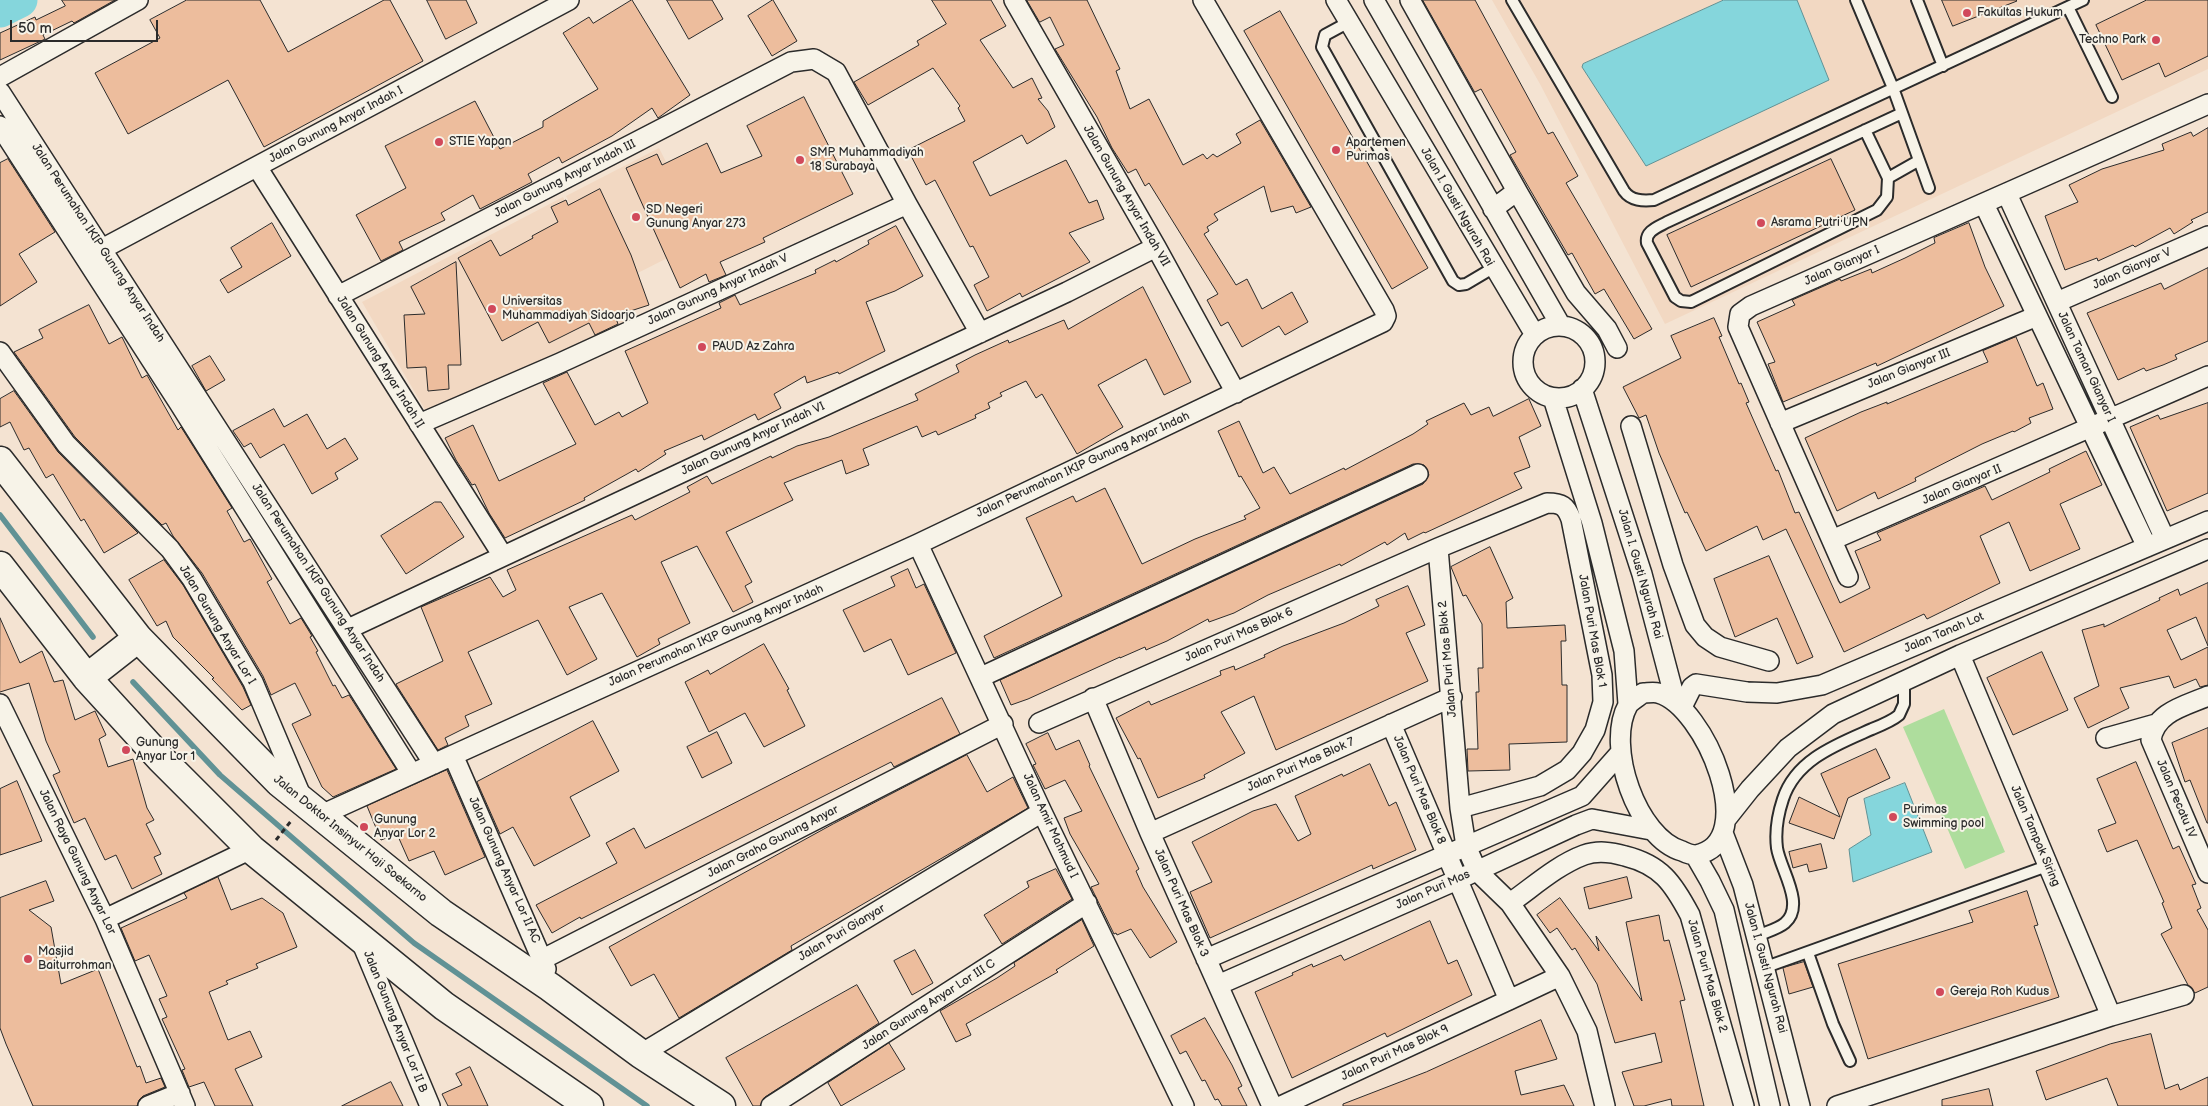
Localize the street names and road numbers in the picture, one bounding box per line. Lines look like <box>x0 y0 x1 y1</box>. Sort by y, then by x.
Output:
street label: Jalan Gunung Anyar Indah I <box>267 84 405 166</box>
street label: Jalan Gunung Anyar Indah VII <box>1080 123 1172 269</box>
street label: Jalan Gunung Anyar Indah III <box>492 137 638 221</box>
street label: Jalan Perumahan IKIP Gunung Anyar Indah <box>28 141 168 345</box>
street label: Jalan I. Gusti Ngurah Rai <box>1417 145 1497 269</box>
street label: Jalan Gianyar I <box>1802 243 1882 289</box>
street label: Jalan Gianyar V <box>2090 245 2174 293</box>
street label: Jalan Gunung Anyar Indah V <box>646 251 790 329</box>
street label: Jalan Gunung Anyar Indah II <box>333 293 427 431</box>
street label: Jalan Taman Gianyar I <box>2054 309 2118 425</box>
street label: Jalan Gianyar III <box>1865 346 1953 392</box>
street label: Jalan Gunung Anyar Indah VI <box>679 399 827 479</box>
street label: Jalan Perumahan IKIP Gunung Anyar Indah <box>974 409 1192 521</box>
street label: Jalan Gianyar II <box>1920 462 2004 508</box>
street label: Jalan Perumahan IKIP Gunung Anyar Indah <box>248 481 388 685</box>
street label: Jalan I. Gusti Ngurah Rai <box>1615 507 1665 641</box>
street label: Jalan Gunung Anyar Lor I <box>176 563 258 687</box>
street label: Jalan Puri Mas Blok 1 <box>1575 573 1609 689</box>
street label: Jalan Perumahan IKIP Gunung Anyar Indah <box>606 582 826 690</box>
street label: Jalan Puri Mas Blok 2 <box>1436 600 1460 718</box>
street label: Jalan Puri Mas Blok 6 <box>1183 605 1295 665</box>
street label: Jalan Tanah Lot <box>1902 610 1986 656</box>
street label: Jalan Puri Mas Blok 8 <box>1390 733 1448 847</box>
street label: Jalan Puri Mas Blok 7 <box>1245 735 1357 795</box>
street label: Jalan Pecatu IV <box>2153 757 2199 841</box>
street label: Jalan Amir Mahmud I <box>1019 771 1081 881</box>
street label: Jalan Doktor Insinyur Haji Soekarno <box>270 773 430 905</box>
street label: Jalan Tampak Siring <box>2007 783 2063 889</box>
street label: Jalan Raya Gunung Anyar Lor <box>35 787 119 937</box>
street label: Jalan Gunung Anyar Lor II AC <box>465 794 543 946</box>
street label: Jalan Graha Gunung Anyar <box>705 803 841 881</box>
street label: Jalan Puri Mas Blok 3 <box>1151 847 1211 959</box>
street label: Jalan Puri Mas <box>1394 867 1472 913</box>
street label: Jalan Puri Gianyar <box>796 901 888 965</box>
street label: Jalan I. Gusti Ngurah Rai <box>1741 901 1789 1035</box>
street label: Jalan Puri Mas Blok 2 <box>1684 918 1730 1034</box>
street label: Jalan Gunung Anyar Lor II B <box>360 949 430 1095</box>
street label: Jalan Gunung Anyar Lor III C <box>860 957 998 1053</box>
street label: Jalan Puri Mas Blok 9 <box>1339 1022 1451 1084</box>

